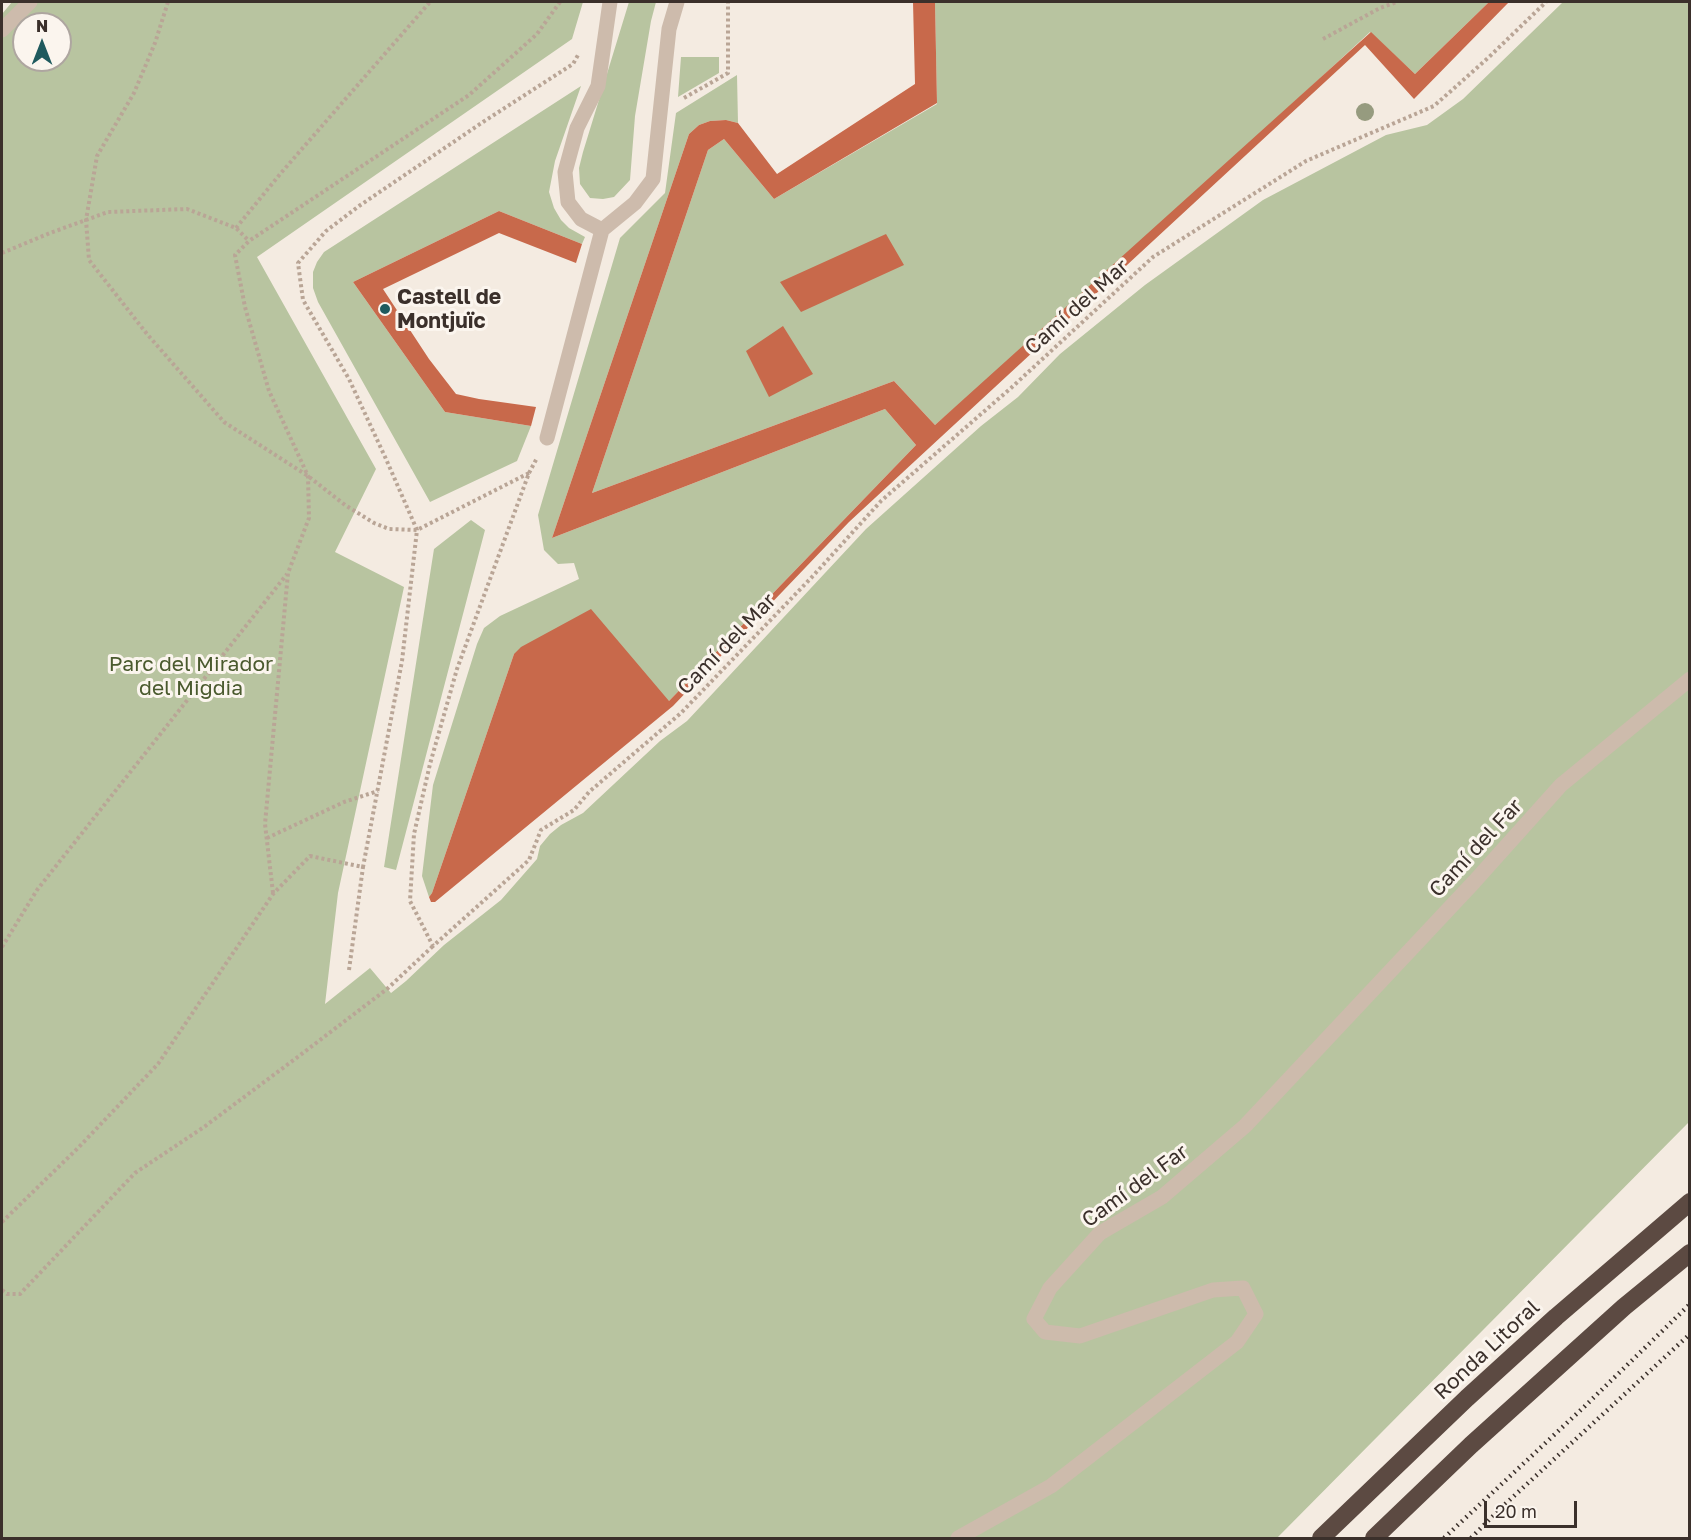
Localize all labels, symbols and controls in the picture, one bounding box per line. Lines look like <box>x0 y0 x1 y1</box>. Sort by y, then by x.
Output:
north arrow <box>12 12 72 72</box>
text: N <box>36 16 48 36</box>
street label: Camí del Mar <box>1020 254 1134 360</box>
place label: Castell de Montjuïc <box>397 284 501 334</box>
marker: Castell de Montjuïc <box>378 302 392 316</box>
street label: Camí del Mar <box>673 588 781 700</box>
park label: Parc del Mirador del Migdia <box>109 651 273 701</box>
street label: Camí del Far <box>1424 794 1528 902</box>
street label: Camí del Far <box>1077 1139 1193 1233</box>
street label: Ronda Litoral <box>1429 1295 1545 1405</box>
scale bar <box>1487 1489 1580 1527</box>
text: 20 m <box>1495 1500 1537 1522</box>

